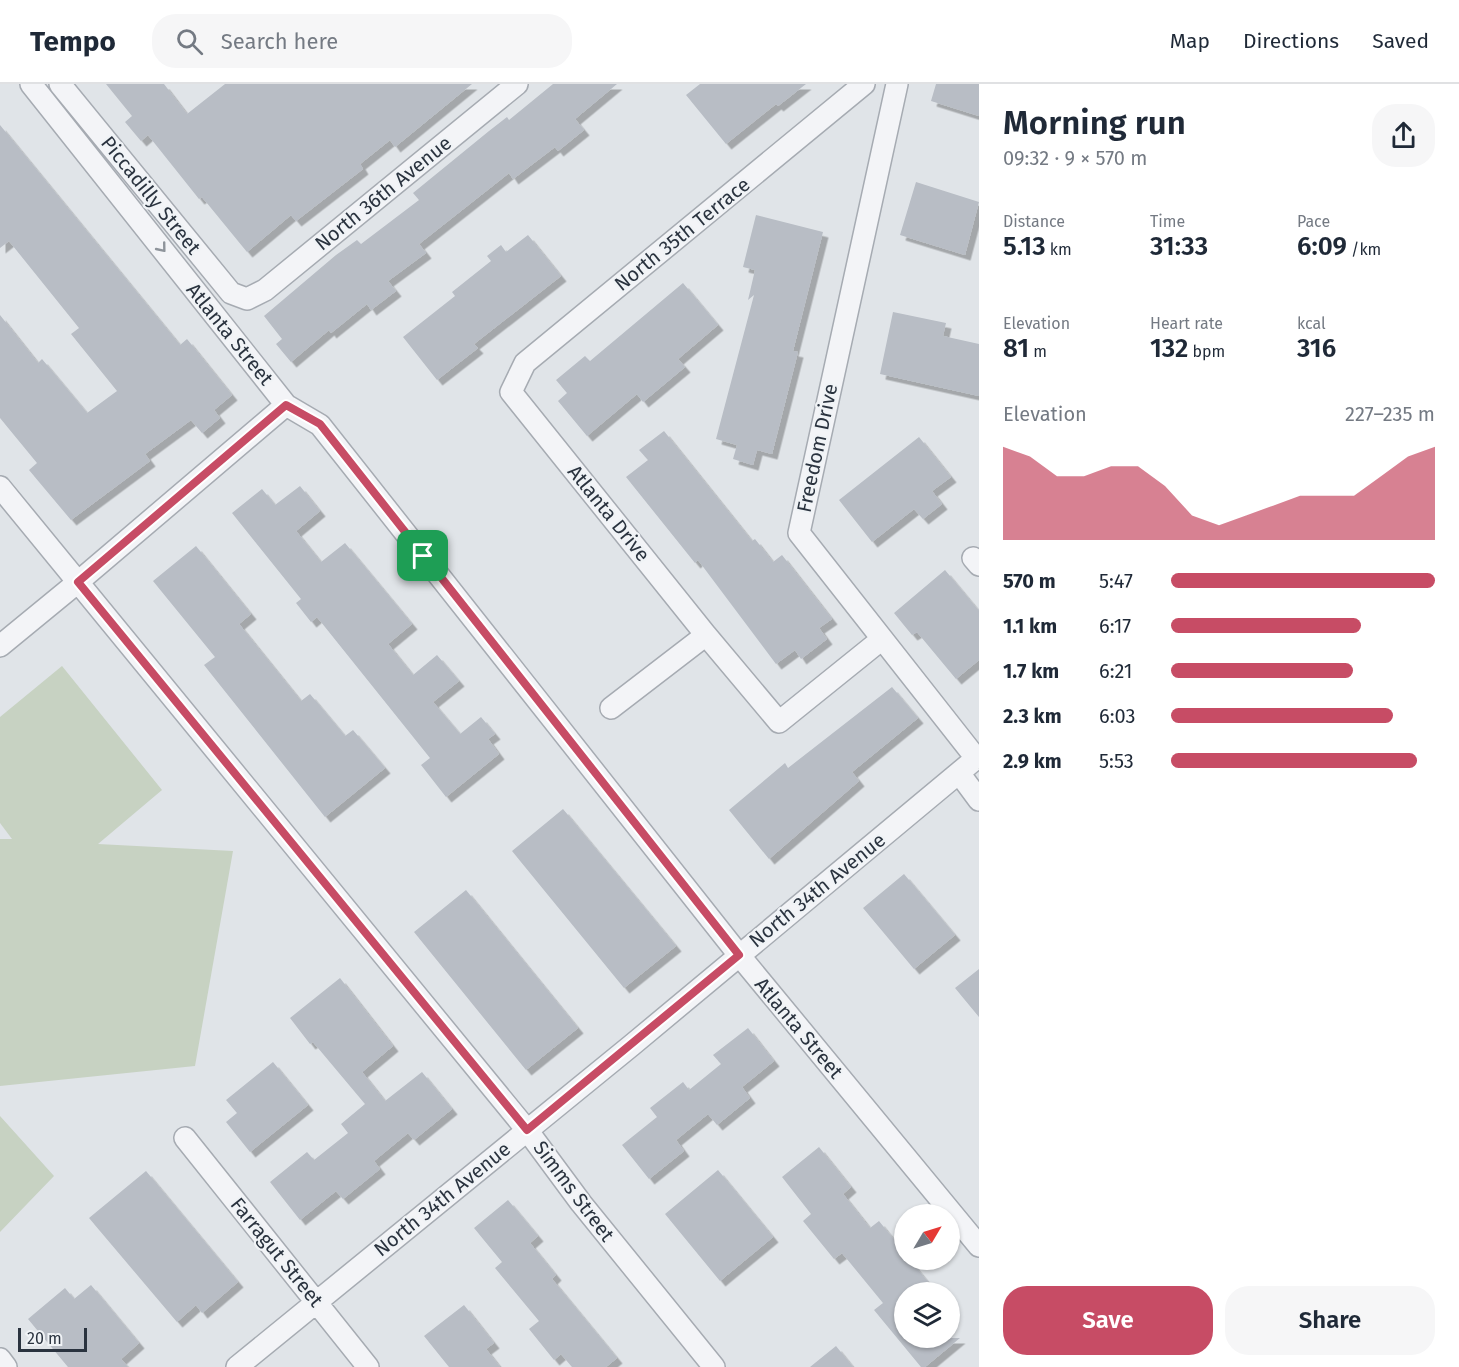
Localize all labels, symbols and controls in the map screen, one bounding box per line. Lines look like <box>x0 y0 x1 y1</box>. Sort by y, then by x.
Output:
search box <box>152 14 572 68</box>
text: Tempo <box>30 25 116 58</box>
icon: search <box>173 25 206 58</box>
text: Search here <box>221 28 338 55</box>
text: Map <box>1170 28 1210 54</box>
text: Directions <box>1243 28 1339 54</box>
text: Saved <box>1372 28 1429 54</box>
text: Morning run <box>1003 103 1186 143</box>
button: share <box>1372 104 1435 167</box>
street label: Piccadilly Street <box>96 131 206 260</box>
street label: North 36th Avenue <box>310 131 456 255</box>
text: 09:32 · 9 × 570 m <box>1003 146 1147 170</box>
street label: North 35th Terrace <box>609 172 755 296</box>
text: Distance <box>1003 212 1065 231</box>
text: Time <box>1150 212 1185 231</box>
text: Pace <box>1297 212 1330 231</box>
text: 5.13 <box>1003 231 1046 262</box>
text: 31:33 <box>1150 231 1208 262</box>
text: 6:09 <box>1297 231 1347 262</box>
text: km <box>1046 240 1072 259</box>
text: /km <box>1347 240 1381 259</box>
one-way arrow <box>155 242 166 253</box>
street label: Atlanta Street <box>182 278 279 390</box>
text: Elevation <box>1003 314 1070 333</box>
text: Heart rate <box>1150 314 1223 333</box>
text: kcal <box>1297 314 1326 333</box>
text: 81 <box>1003 333 1029 364</box>
text: 132 <box>1150 333 1188 364</box>
text: 316 <box>1297 333 1336 364</box>
text: m <box>1029 342 1047 361</box>
text: bpm <box>1188 342 1225 361</box>
street label: Freedom Drive <box>792 381 842 515</box>
text: Elevation <box>1003 402 1087 426</box>
text: 227–235 m <box>1345 402 1435 426</box>
street label: Atlanta Drive <box>563 460 655 566</box>
pin <box>397 530 448 581</box>
icon: arrive <box>406 539 439 572</box>
text: 570 m <box>1003 569 1056 593</box>
text: 5:47 <box>1099 569 1133 593</box>
text: 1.1 km <box>1003 614 1057 638</box>
text: 6:17 <box>1099 614 1131 638</box>
text: 1.7 km <box>1003 659 1059 683</box>
text: 6:21 <box>1099 659 1133 683</box>
text: 2.3 km <box>1003 704 1062 728</box>
text: 6:03 <box>1099 704 1135 728</box>
text: 2.9 km <box>1003 749 1062 773</box>
text: 5:53 <box>1099 749 1134 773</box>
street label: North 34th Avenue <box>744 828 890 952</box>
street label: Atlanta Street <box>750 973 849 1084</box>
street label: Simms Street <box>528 1136 620 1247</box>
street label: North 34th Avenue <box>369 1137 515 1261</box>
street label: Farragut Street <box>226 1193 329 1312</box>
north arrow <box>894 1204 960 1270</box>
map controls <box>894 1204 960 1348</box>
button: layers <box>894 1282 960 1348</box>
button: Save <box>1003 1286 1213 1355</box>
button: Share <box>1225 1286 1435 1355</box>
scale bar <box>18 1325 87 1352</box>
text: 20 m <box>27 1329 62 1348</box>

